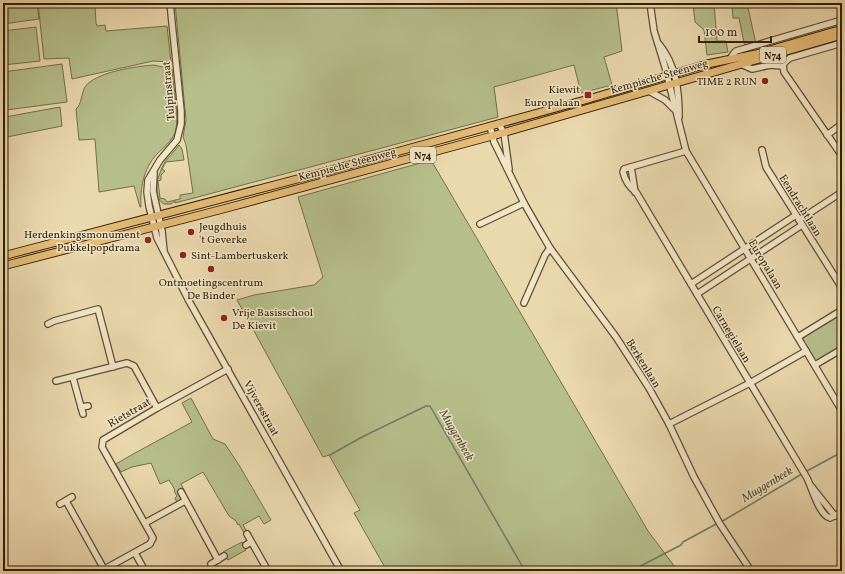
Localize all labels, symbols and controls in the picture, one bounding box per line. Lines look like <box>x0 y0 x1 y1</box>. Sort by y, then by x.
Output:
scale bar <box>699 18 771 44</box>
text: 100 m <box>705 25 738 41</box>
road number: N74 <box>760 47 786 63</box>
street label: Kempische Steenweg <box>609 56 710 99</box>
street label: Tulpinstraat <box>159 60 180 121</box>
place label: TIME 2 RUN <box>697 75 757 90</box>
marker: TIME 2 RUN <box>760 76 770 86</box>
place label: Kiewit Europalaan <box>524 83 580 111</box>
marker: Kiewit Europalaan <box>583 90 593 100</box>
street label: Kempische Steenweg <box>297 145 398 186</box>
road number: N74 <box>410 147 436 163</box>
street label: Eendrachtlaan <box>775 172 825 240</box>
place label: Jeugdhuis 't Geverke <box>199 220 247 248</box>
marker: Jeugdhuis 't Geverke <box>186 227 196 237</box>
place label: Herdenkingsmonument Pukkelpopdrama <box>24 228 141 256</box>
marker: Herdenkingsmonument Pukkelpopdrama <box>143 235 153 245</box>
street label: Europalaan <box>744 237 786 293</box>
place label: Sint-Lambertuskerk <box>191 249 289 264</box>
marker: Sint-Lambertuskerk <box>178 250 188 260</box>
marker: Ontmoetingscentrum De Binder <box>206 264 216 274</box>
place label: Ontmoetingscentrum De Binder <box>159 276 263 304</box>
street label: Carnegielaan <box>708 303 754 366</box>
place label: Vrije Basisschool De Kievit <box>232 306 313 334</box>
marker: Vrije Basisschool De Kievit <box>219 313 229 323</box>
street label: Berkenlaan <box>622 336 664 391</box>
street label: Vijversstraat <box>239 378 282 439</box>
street label: Rietstraat <box>105 395 154 432</box>
water label: Muggenbeek <box>434 406 478 465</box>
water label: Muggenbeek <box>738 463 797 507</box>

